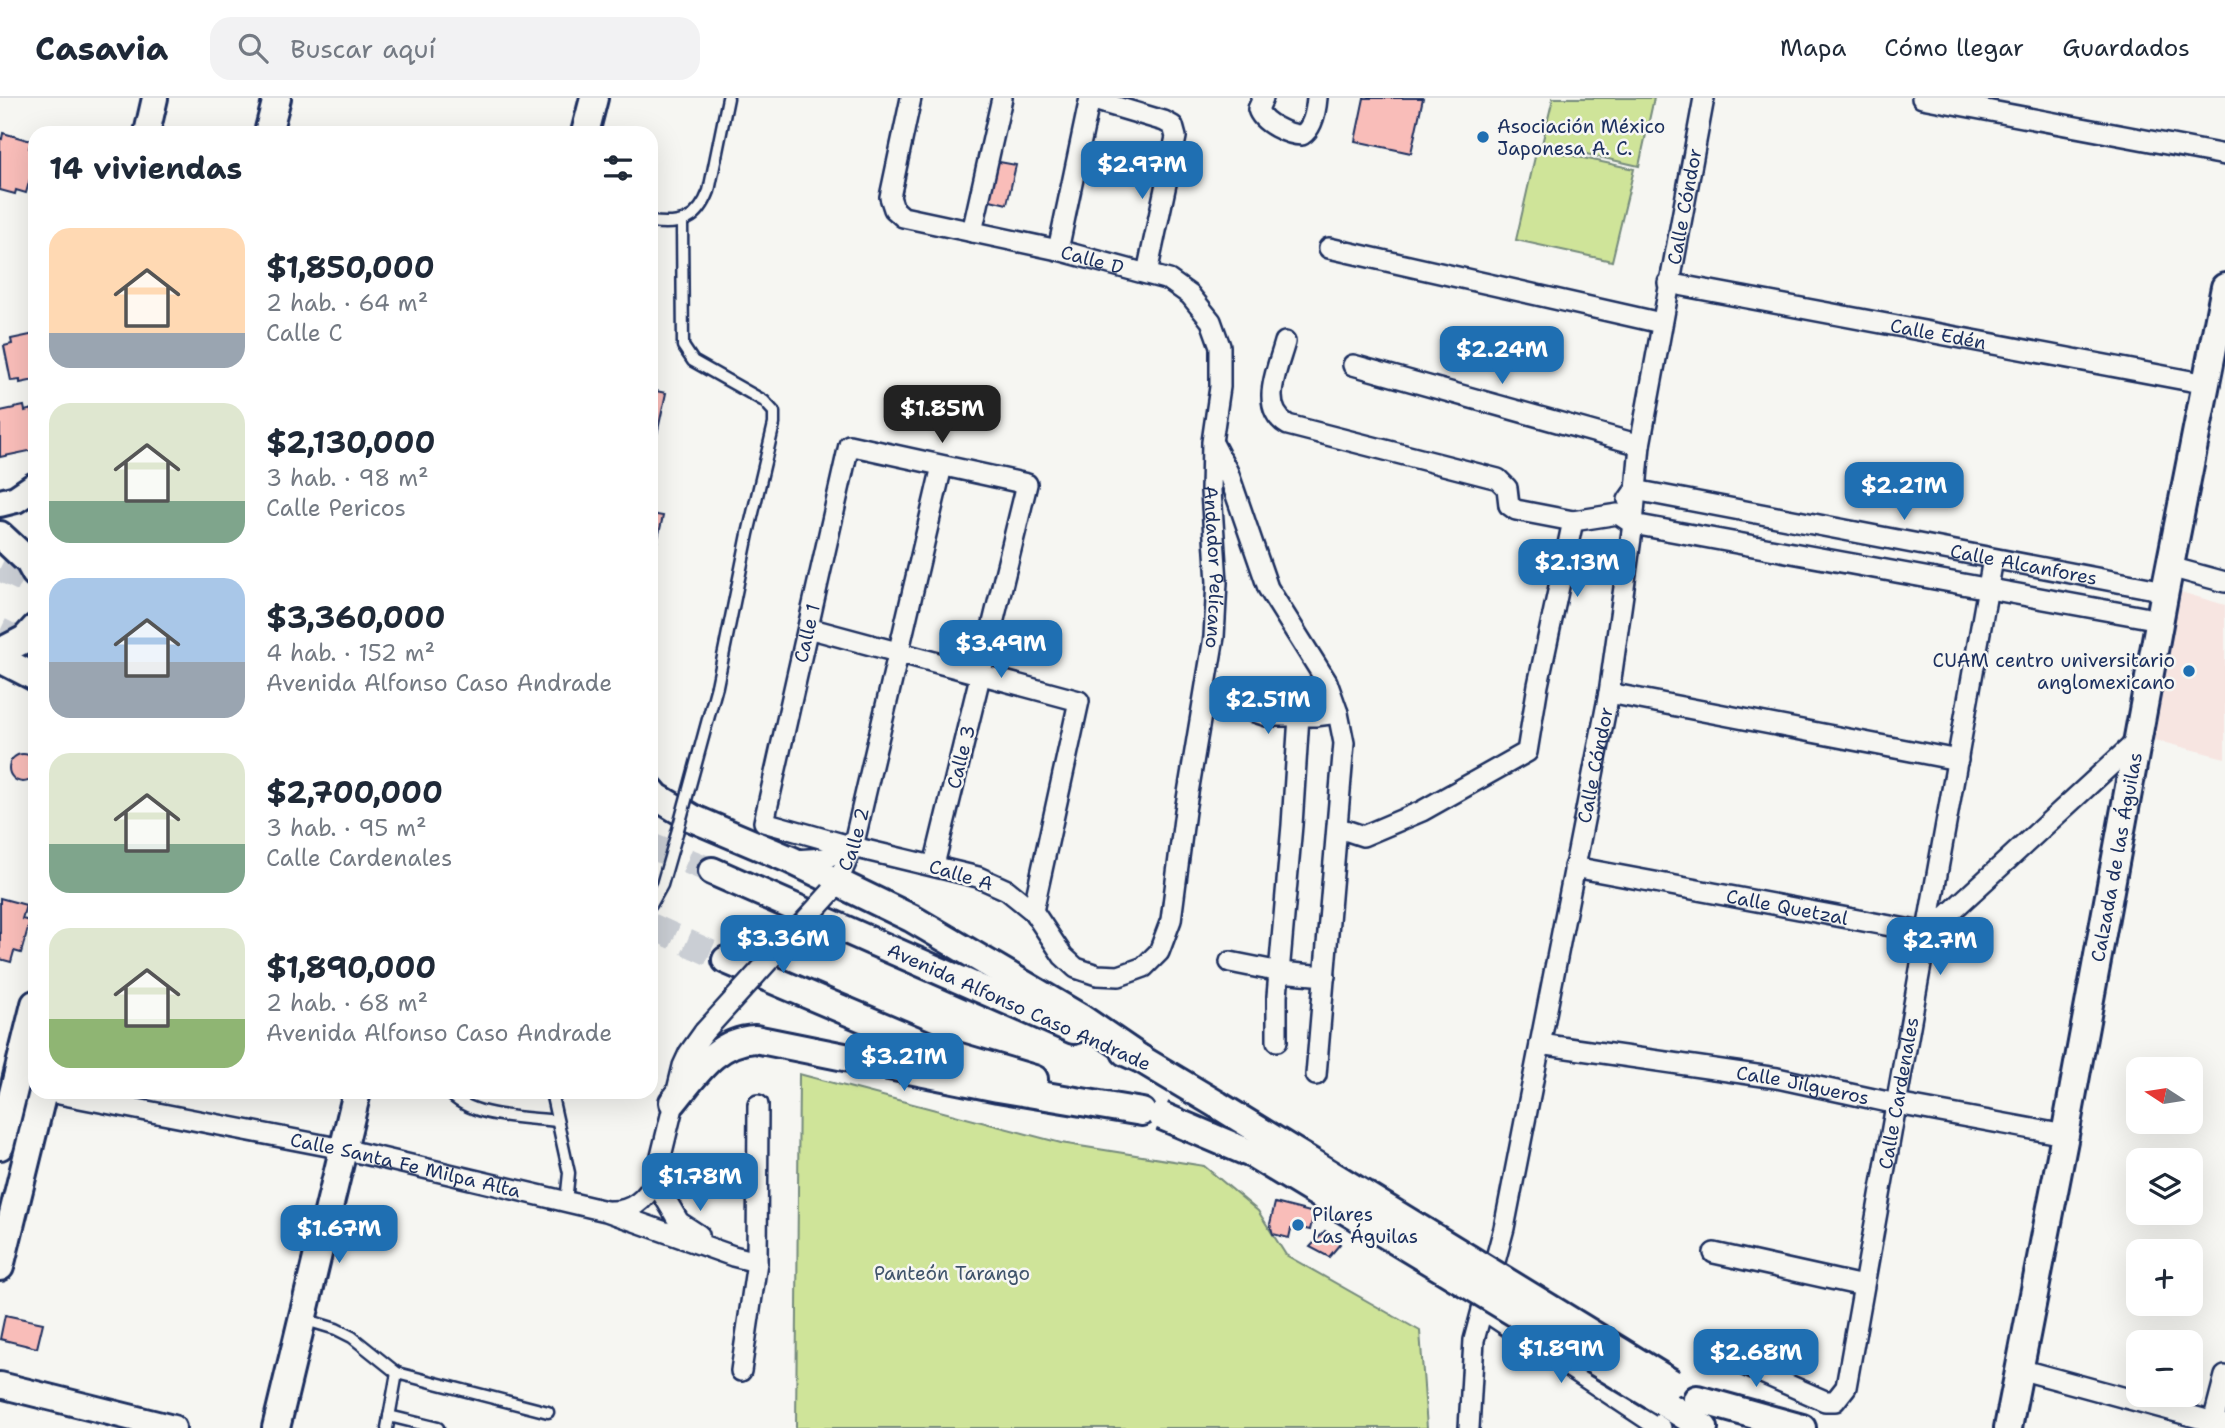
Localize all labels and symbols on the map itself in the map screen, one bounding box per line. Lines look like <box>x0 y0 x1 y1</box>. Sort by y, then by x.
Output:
place label: Asociación México Japonesa A. C. <box>1497 114 1665 161</box>
marker: Asociación México Japonesa A. C. <box>1475 129 1491 145</box>
pin: $2.97M <box>1085 141 1199 201</box>
street label: Calle Cóndor <box>1661 146 1707 267</box>
street label: Calle D <box>1058 239 1127 280</box>
street label: Calle Edén <box>1888 312 1988 355</box>
pin: $2.24M <box>1445 327 1559 386</box>
pin: $1.85M <box>885 386 999 445</box>
pin: $2.21M <box>1847 462 1961 522</box>
street label: Andador Pelícano <box>1198 485 1230 651</box>
street label: Calle Alcanfores <box>1948 538 2099 590</box>
pin: $2.13M <box>1520 540 1634 599</box>
street label: Calle 1 <box>788 601 825 665</box>
pin: $3.49M <box>944 620 1058 680</box>
place label: CUAM centro universitario anglomexicano <box>1933 648 2175 695</box>
marker: CUAM centro universitario anglomexicano <box>2181 663 2197 679</box>
pin: $2.51M <box>1211 676 1325 736</box>
street label: Calle Cóndor <box>1571 705 1619 825</box>
street label: Calle 3 <box>941 722 981 792</box>
street label: Calzada de las Águilas <box>2085 750 2148 964</box>
street label: Calle 2 <box>832 805 874 875</box>
street label: Calle A <box>926 853 996 897</box>
street label: Calle Quetzal <box>1724 883 1851 930</box>
pin: $3.36M <box>726 916 840 975</box>
pin: $2.7M <box>1891 918 1989 977</box>
street label: Avenida Alfonso Caso Andrade <box>883 937 1155 1077</box>
street label: Calle Cardenales <box>1872 1015 1924 1171</box>
pin: $3.21M <box>847 1034 961 1093</box>
north arrow <box>2126 1057 2203 1134</box>
street label: Calle Jilgueros <box>1735 1060 1872 1110</box>
street label: Calle Santa Fe Milpa Alta <box>288 1127 524 1203</box>
pin: $1.78M <box>643 1154 757 1213</box>
place label: Pilares Las Águilas <box>1312 1202 1418 1249</box>
pin: $1.67M <box>282 1206 396 1265</box>
marker: Pilares Las Águilas <box>1290 1217 1306 1233</box>
park label: Panteón Tarango <box>874 1261 1030 1286</box>
pin: $1.89M <box>1504 1326 1618 1385</box>
pin: $2.68M <box>1699 1330 1813 1389</box>

